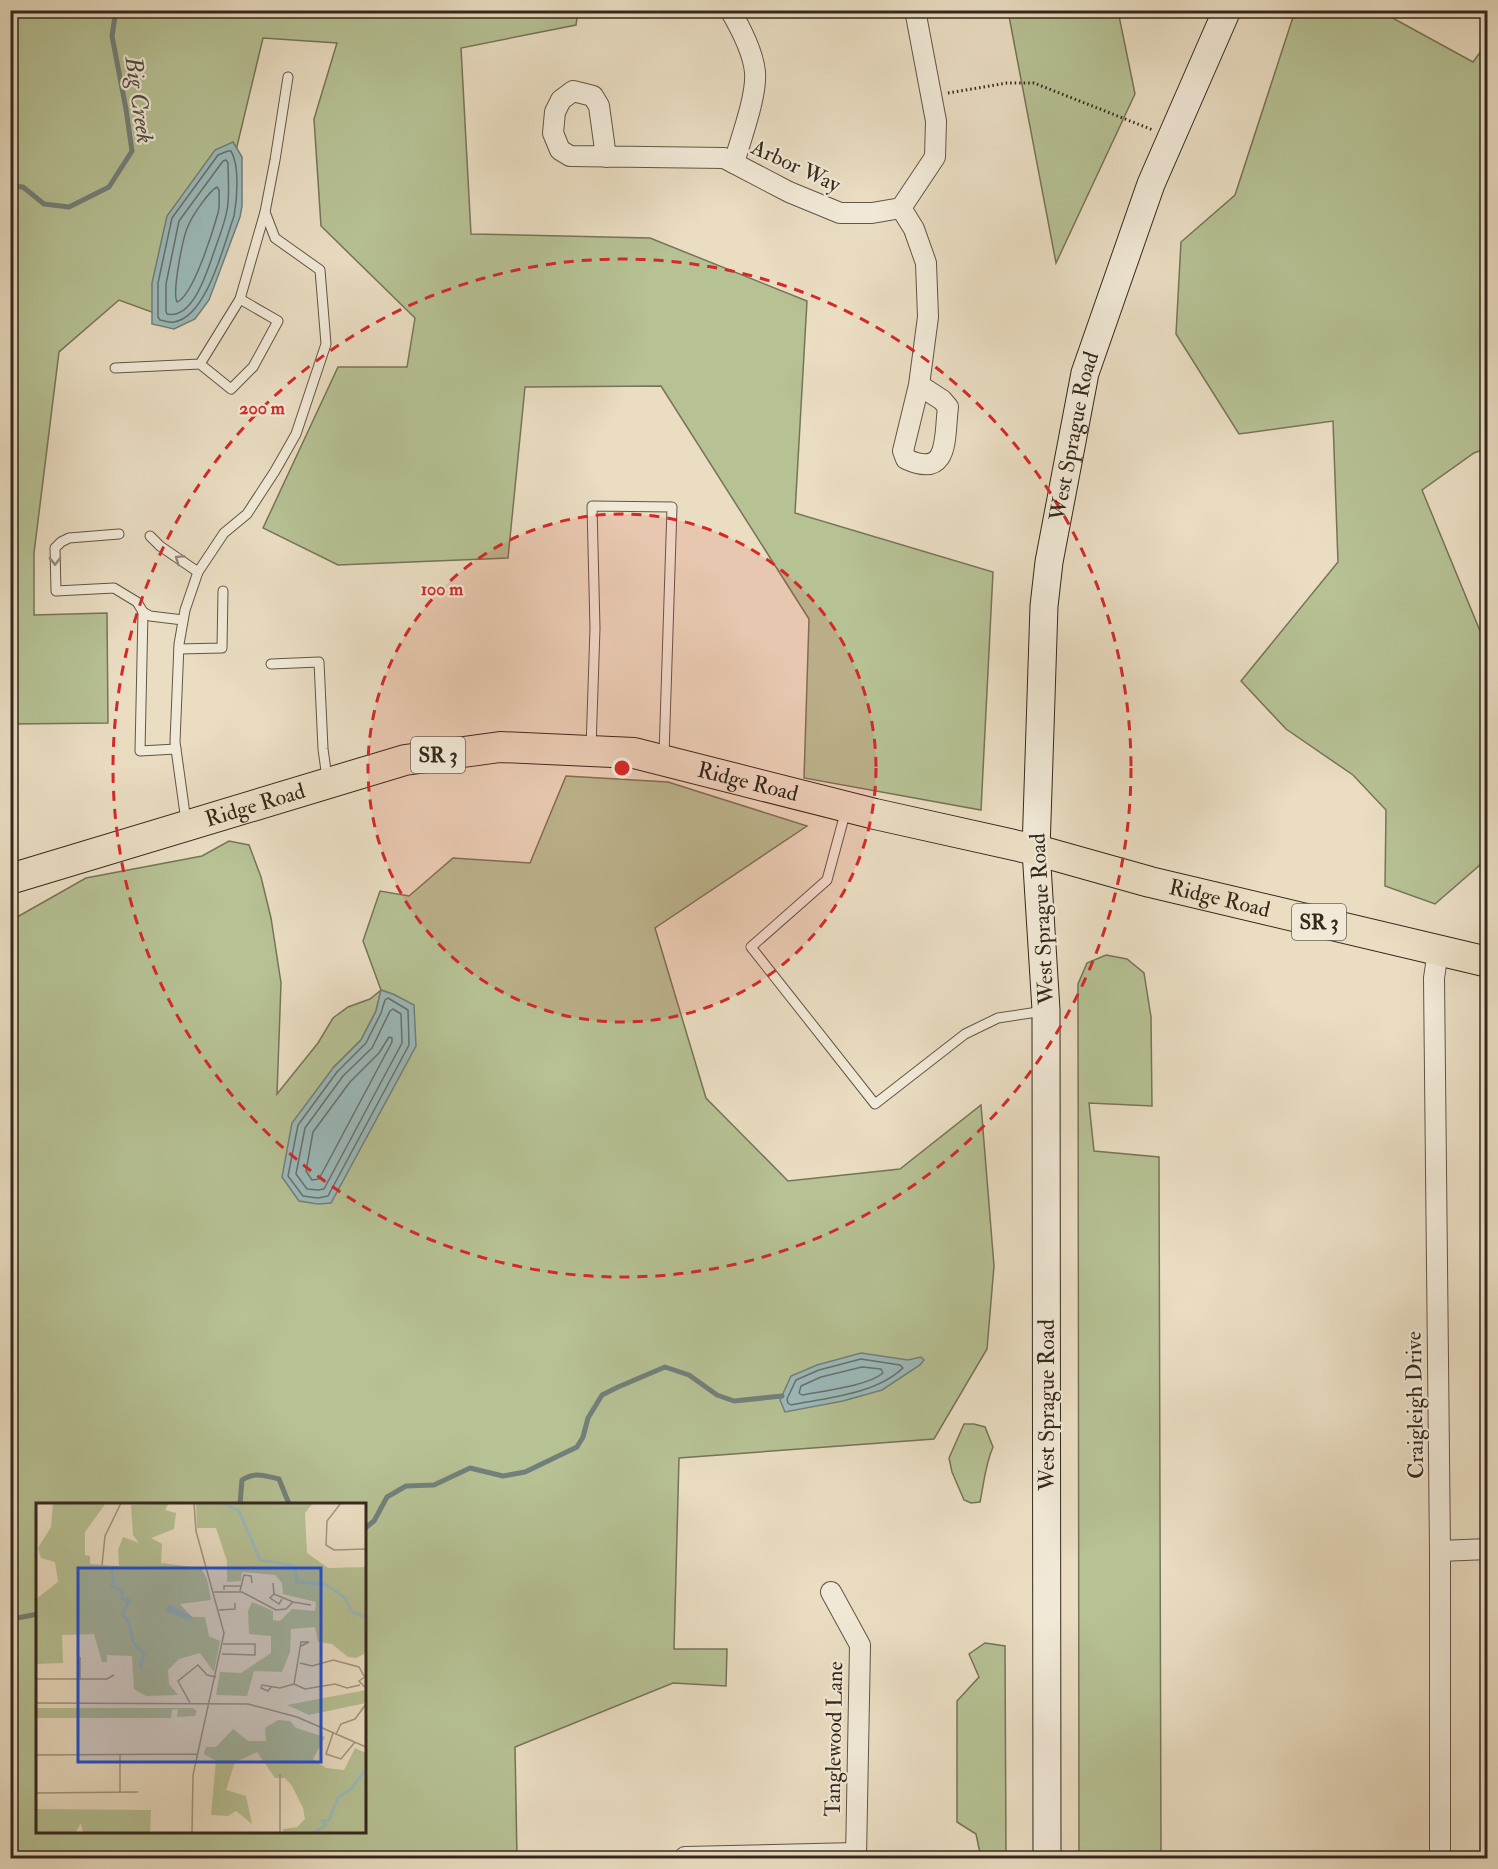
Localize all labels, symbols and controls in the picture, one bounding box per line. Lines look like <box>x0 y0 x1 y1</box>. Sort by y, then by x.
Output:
water label: Big Creek <box>117 54 160 145</box>
street label: Arbor Way <box>746 133 845 199</box>
street label: West Sprague Road <box>1043 348 1105 524</box>
text: 200 m <box>239 397 286 420</box>
one-way arrow <box>175 555 186 566</box>
one-way arrow <box>49 556 61 565</box>
text: 100 m <box>421 578 464 601</box>
road number: SR 3 <box>411 737 465 773</box>
street label: Ridge Road <box>694 756 801 808</box>
centre of rings <box>612 758 632 778</box>
street label: Ridge Road <box>202 777 309 833</box>
street label: West Sprague Road <box>1024 832 1062 1006</box>
street label: Ridge Road <box>1166 873 1273 924</box>
road number: SR 3 <box>1292 904 1346 940</box>
street label: West Sprague Road <box>1033 1319 1062 1492</box>
street label: Craigleigh Drive <box>1400 1331 1430 1479</box>
inset map <box>36 1503 366 1833</box>
street label: Tanglewood Lane <box>819 1661 849 1817</box>

